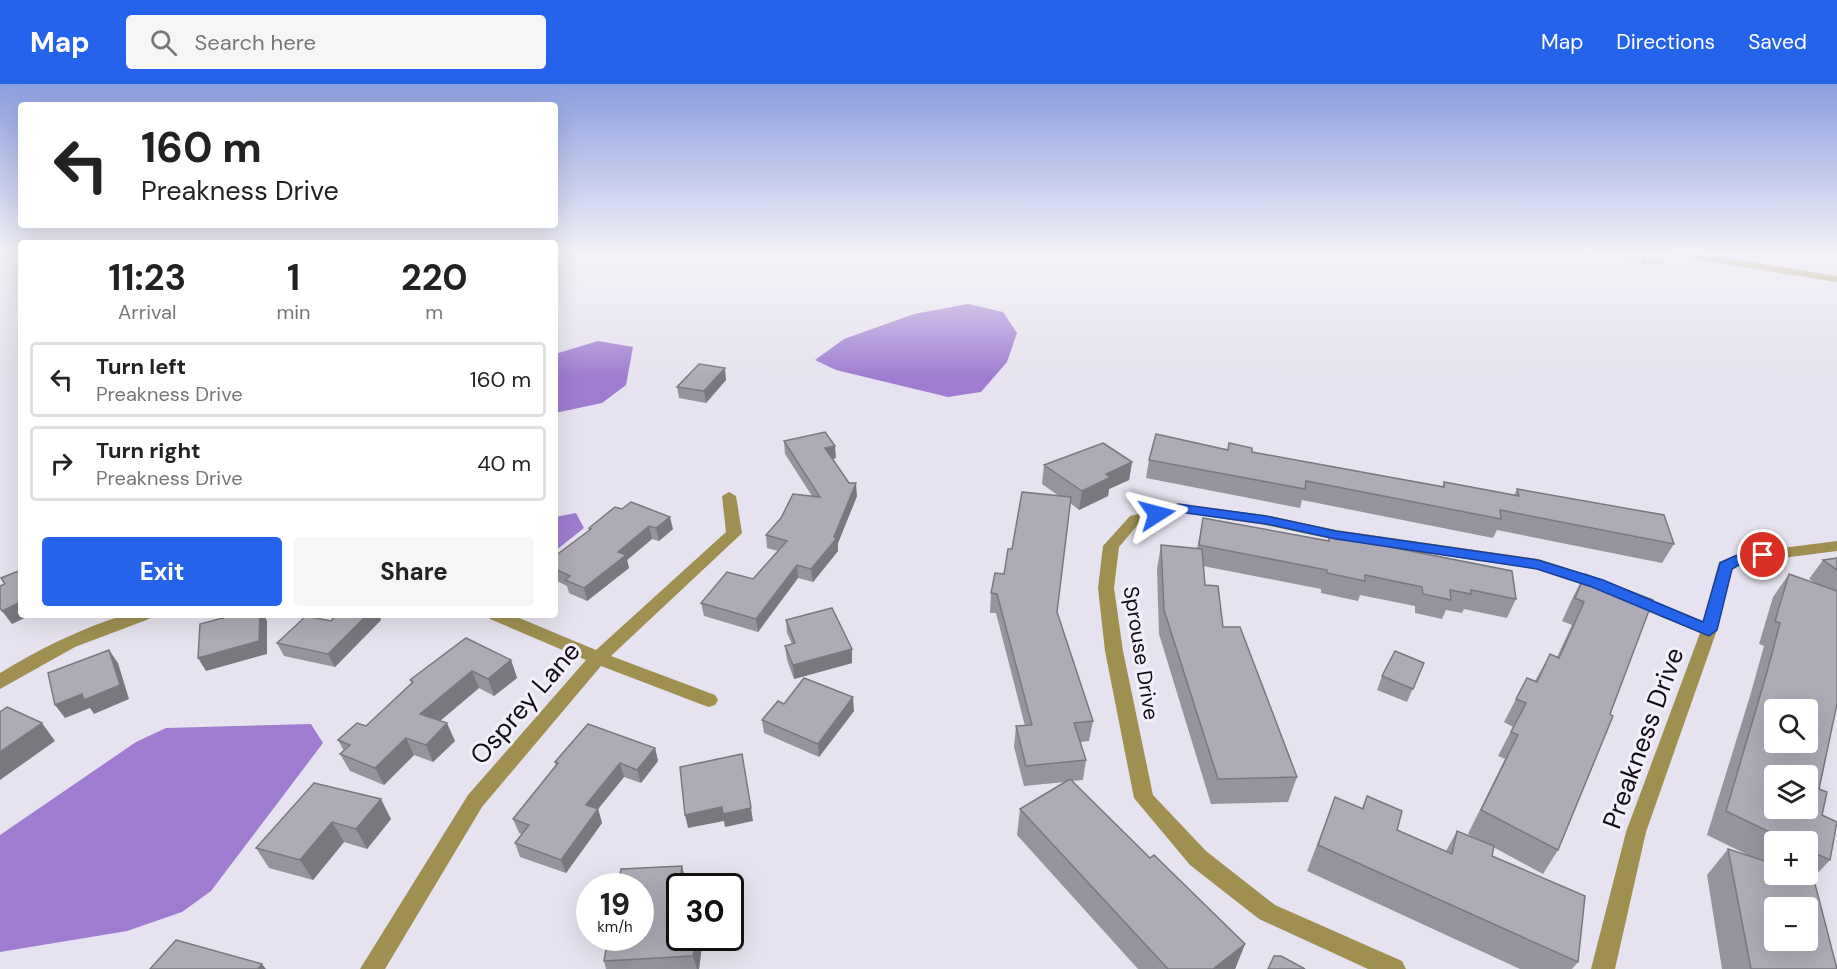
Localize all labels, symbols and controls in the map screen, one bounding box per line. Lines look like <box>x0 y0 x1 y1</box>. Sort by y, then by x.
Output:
search box <box>126 15 546 69</box>
text: Map <box>30 24 90 61</box>
icon: search <box>147 26 180 59</box>
text: Search here <box>195 28 316 57</box>
text: Map <box>1541 28 1583 56</box>
text: Directions <box>1616 28 1715 56</box>
text: Saved <box>1748 28 1807 56</box>
text: 160 m <box>141 120 262 175</box>
icon: left <box>42 126 120 204</box>
text: Preakness Drive <box>141 173 339 208</box>
text: 11:23 <box>108 254 186 301</box>
text: 1 <box>287 254 300 301</box>
text: 220 <box>401 254 468 301</box>
text: Arrival <box>118 299 176 325</box>
text: min <box>276 299 311 325</box>
text: m <box>425 299 443 325</box>
text: Turn left <box>96 352 186 381</box>
icon: left <box>45 363 78 396</box>
text: 160 m <box>470 365 531 394</box>
text: Preakness Drive <box>96 381 243 407</box>
text: Turn right <box>96 436 201 465</box>
icon: right <box>45 447 78 480</box>
text: 40 m <box>477 449 531 478</box>
text: Preakness Drive <box>96 465 243 491</box>
position arrow <box>1125 482 1189 546</box>
pin <box>1737 529 1788 580</box>
button: Exit <box>42 537 282 606</box>
button: Share <box>294 537 534 606</box>
icon: arrive <box>1746 538 1779 571</box>
street label: Sprouse Drive <box>1117 584 1165 722</box>
street label: Osprey Lane <box>462 635 588 771</box>
street label: Preakness Drive <box>1594 643 1692 833</box>
map controls <box>1764 699 1818 951</box>
button: search <box>1764 699 1818 753</box>
button: layers <box>1764 765 1818 819</box>
button: + <box>1764 831 1818 885</box>
speed limit sign: 30 <box>666 873 744 951</box>
text: 19 <box>600 885 630 924</box>
button: − <box>1764 897 1818 951</box>
text: km/h <box>597 917 633 937</box>

